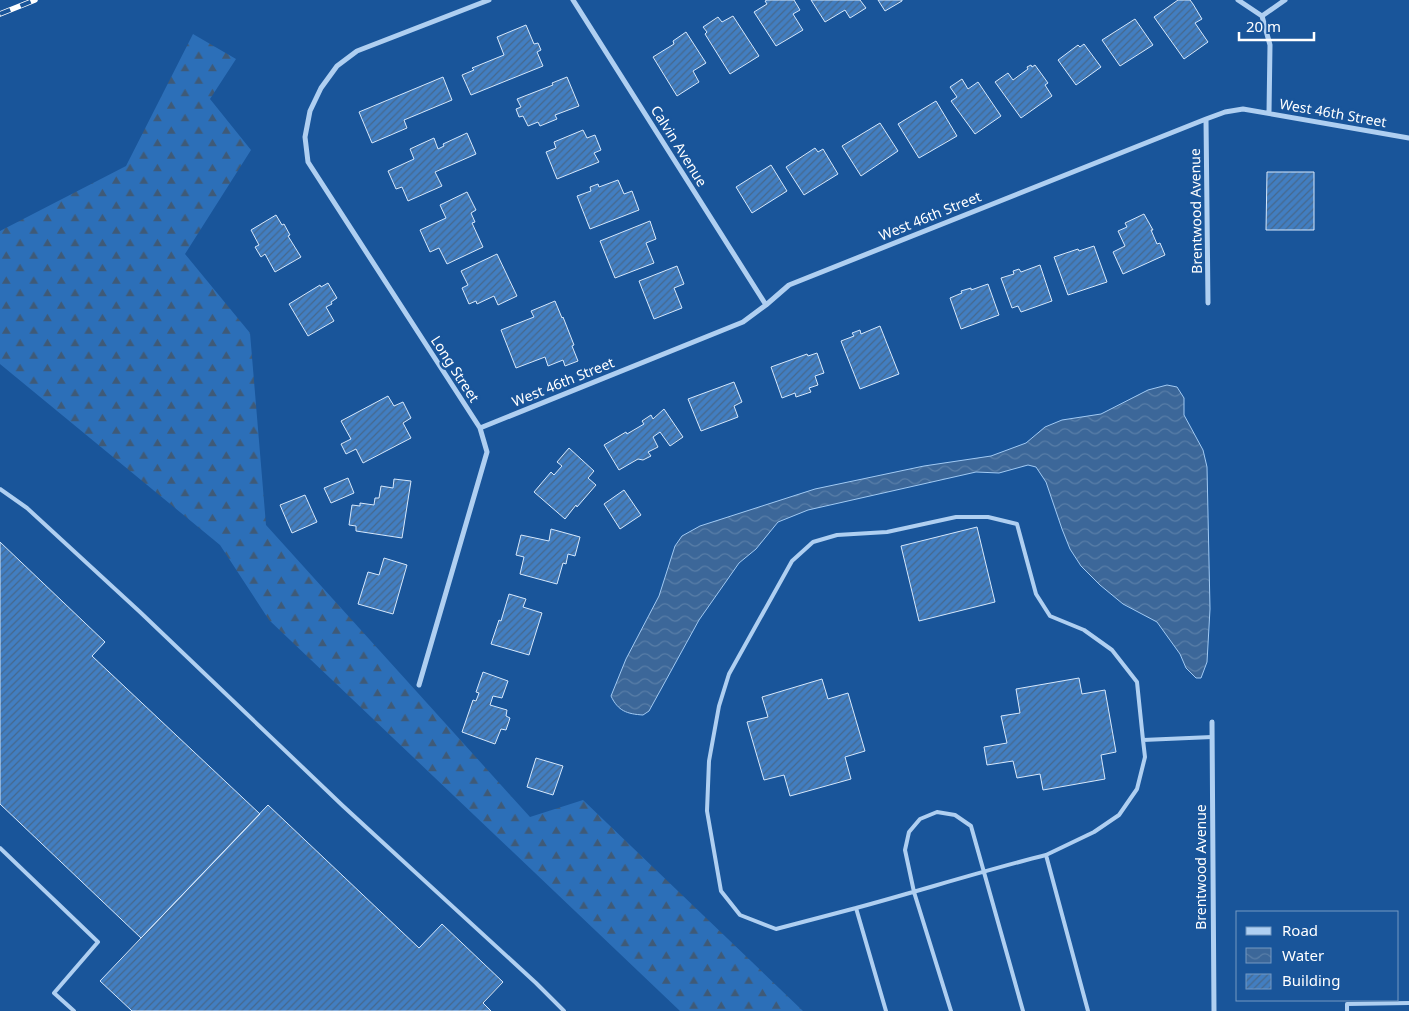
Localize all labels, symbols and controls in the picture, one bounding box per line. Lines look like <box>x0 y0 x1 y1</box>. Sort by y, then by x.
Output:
scale bar <box>1239 10 1314 42</box>
text: 20 m <box>1246 16 1281 36</box>
street label: West 46th Street <box>1278 94 1388 131</box>
street label: Calvin Avenue <box>647 101 712 190</box>
street label: Brentwood Avenue <box>1185 148 1206 274</box>
street label: West 46th Street <box>876 186 984 245</box>
street label: Long Street <box>427 332 484 406</box>
street label: West 46th Street <box>509 352 617 411</box>
street label: Brentwood Avenue <box>1191 804 1210 930</box>
legend <box>1236 911 1399 1001</box>
text: Road <box>1282 920 1318 940</box>
text: Water <box>1282 945 1324 965</box>
text: Building <box>1282 970 1340 990</box>

